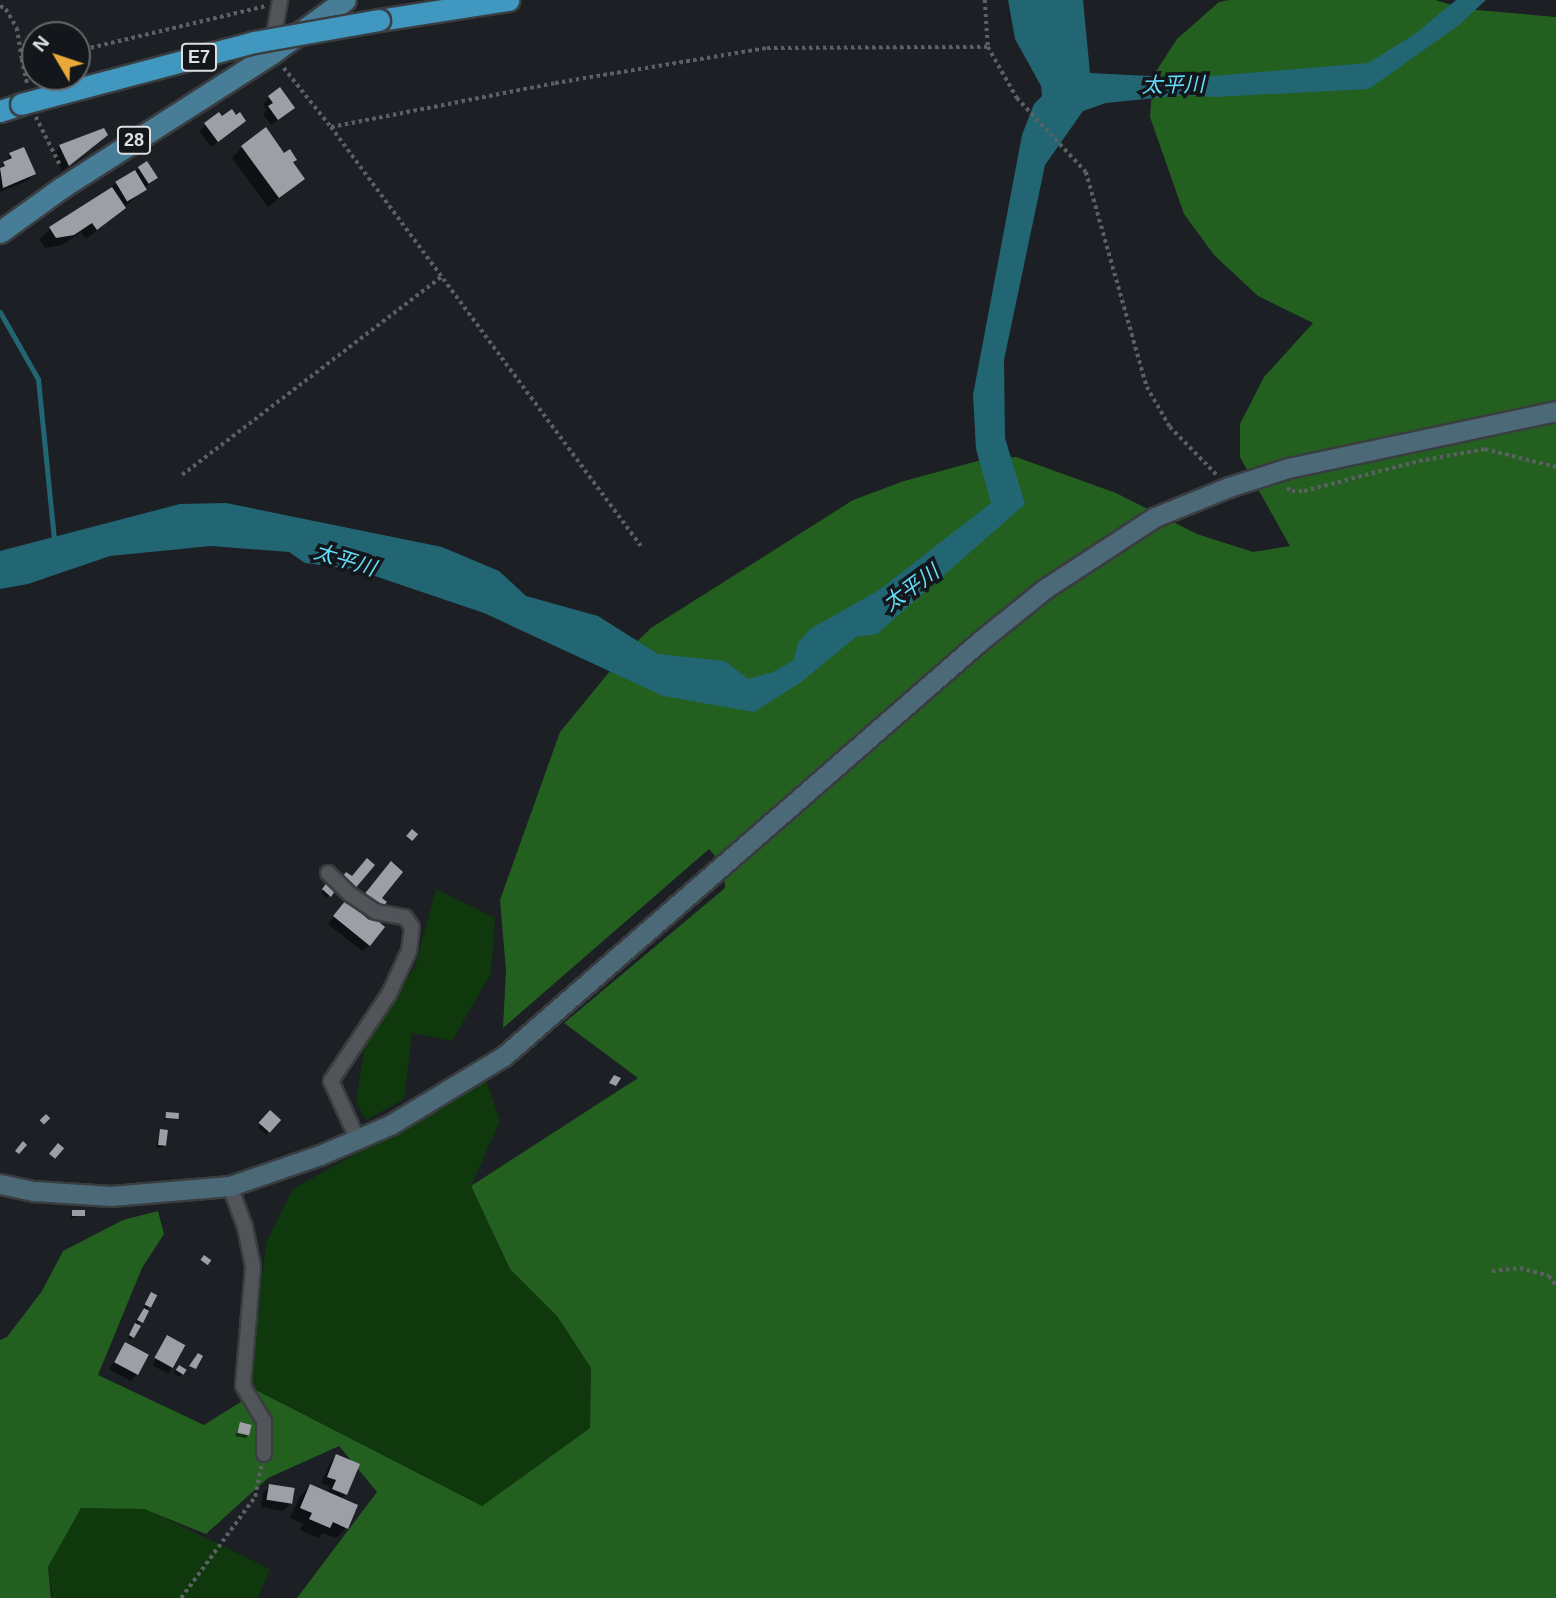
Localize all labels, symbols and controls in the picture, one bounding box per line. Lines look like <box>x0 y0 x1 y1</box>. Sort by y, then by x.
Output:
north arrow <box>21 21 91 91</box>
text: N <box>28 32 53 56</box>
road number: E7 <box>180 42 218 72</box>
water label: 太平川 <box>1141 72 1205 98</box>
road number: 28 <box>116 125 152 154</box>
water label: 太平川 <box>311 539 379 581</box>
water label: 太平川 <box>878 559 944 617</box>

